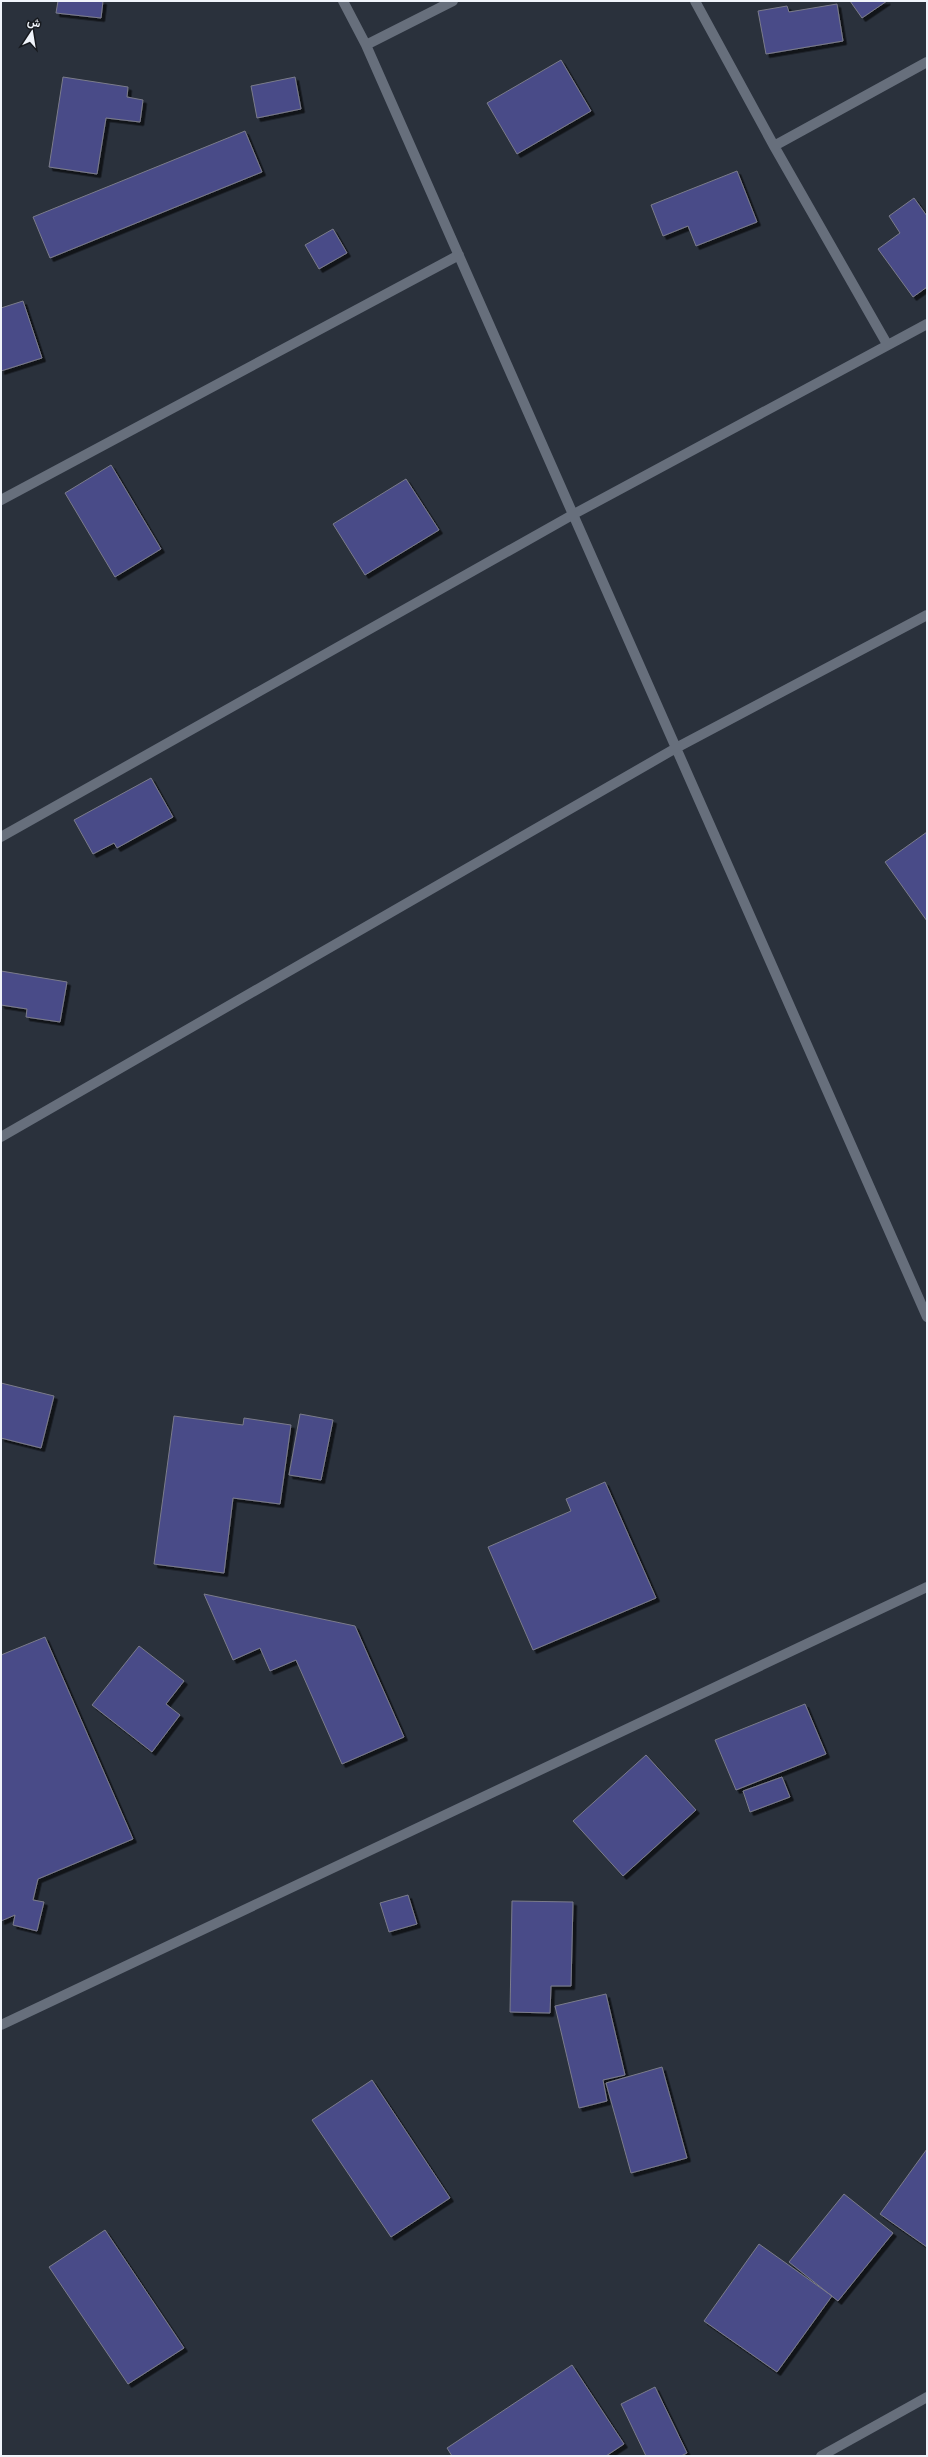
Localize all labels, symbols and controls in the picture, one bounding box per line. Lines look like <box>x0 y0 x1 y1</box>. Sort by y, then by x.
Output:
north arrow <box>12 12 52 52</box>
text: ش <box>26 15 42 30</box>

